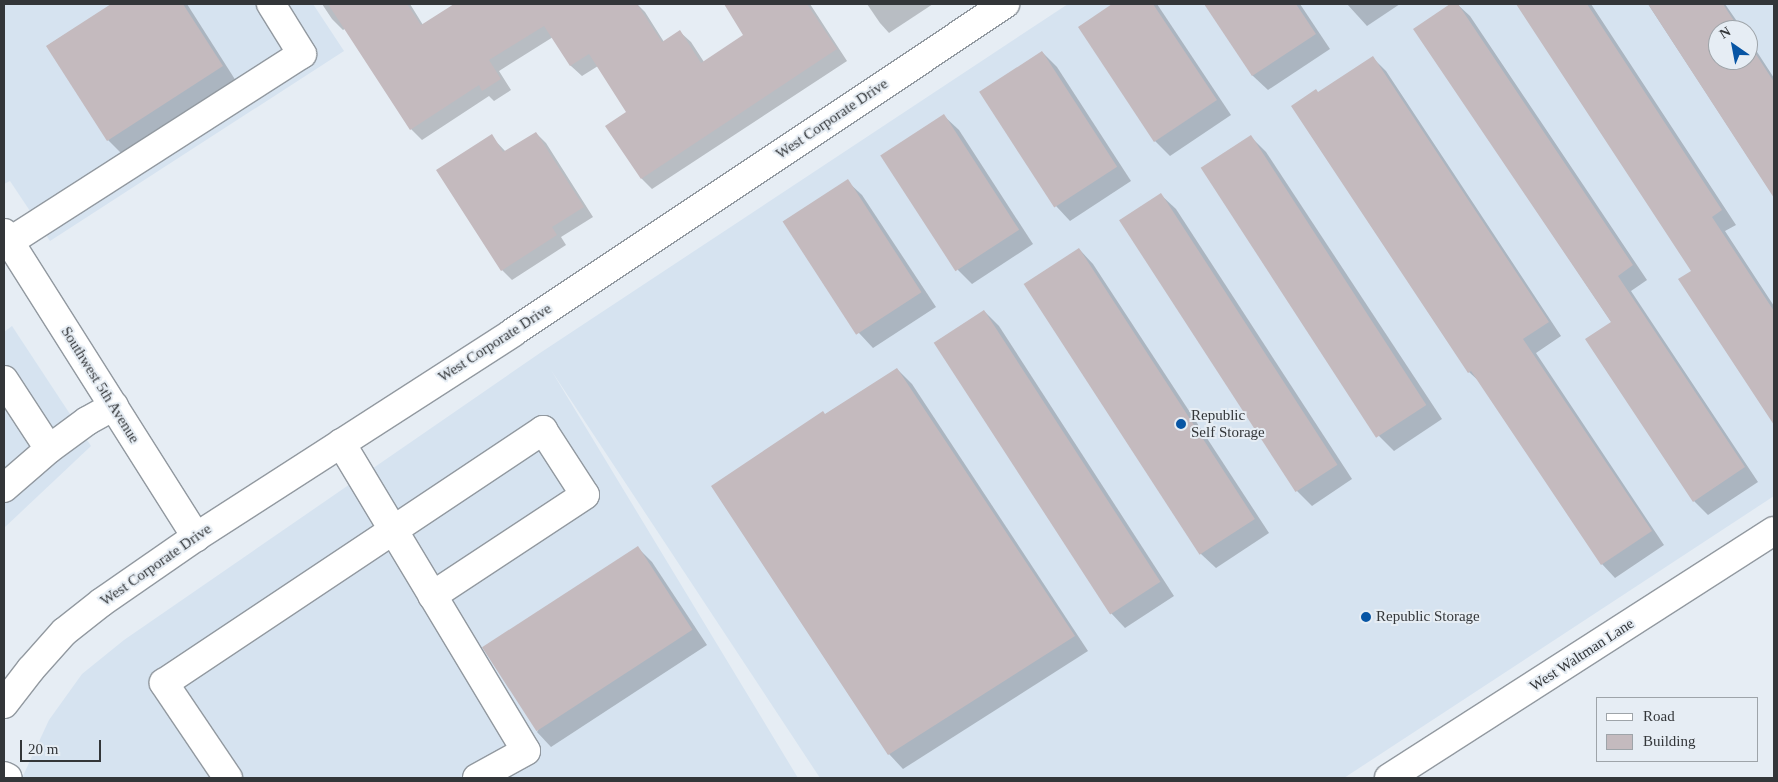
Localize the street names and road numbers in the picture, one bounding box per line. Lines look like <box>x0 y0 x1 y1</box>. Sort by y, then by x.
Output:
street label: West Corporate Drive <box>773 75 891 163</box>
street label: West Corporate Drive <box>435 300 555 386</box>
street label: Southwest 5th Avenue <box>57 323 143 447</box>
street label: West Corporate Drive <box>97 520 215 610</box>
street label: West Waltman Lane <box>1526 615 1638 695</box>

